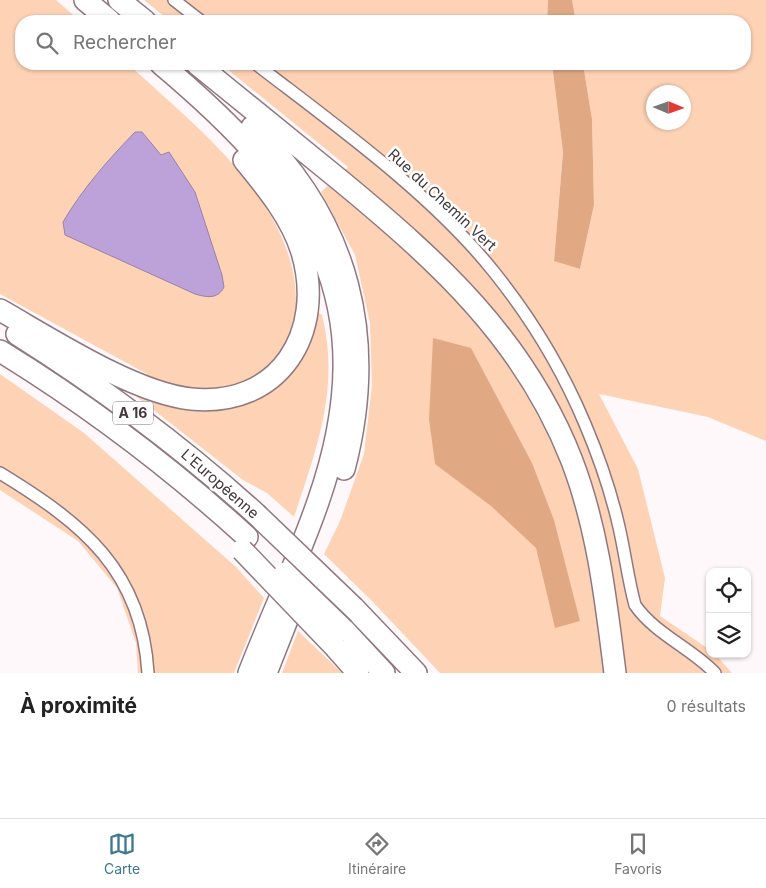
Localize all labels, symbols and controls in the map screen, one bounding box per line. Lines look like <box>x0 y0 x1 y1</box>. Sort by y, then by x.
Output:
search box <box>15 15 751 70</box>
icon: search <box>33 29 61 57</box>
text: Rechercher <box>73 31 176 54</box>
north arrow <box>646 85 691 130</box>
street label: Rue du Chemin Vert <box>384 144 501 255</box>
road number: A 16 <box>113 402 153 424</box>
street label: L'Européenne <box>177 445 263 523</box>
map controls <box>706 568 751 658</box>
button: locate <box>706 568 751 613</box>
button: layers <box>706 613 751 658</box>
text: À proximité <box>20 693 137 718</box>
text: 0 résultats <box>666 696 746 716</box>
tab: Carte <box>104 830 140 877</box>
tab: Itinéraire <box>348 830 406 877</box>
tab: Favoris <box>614 830 662 877</box>

